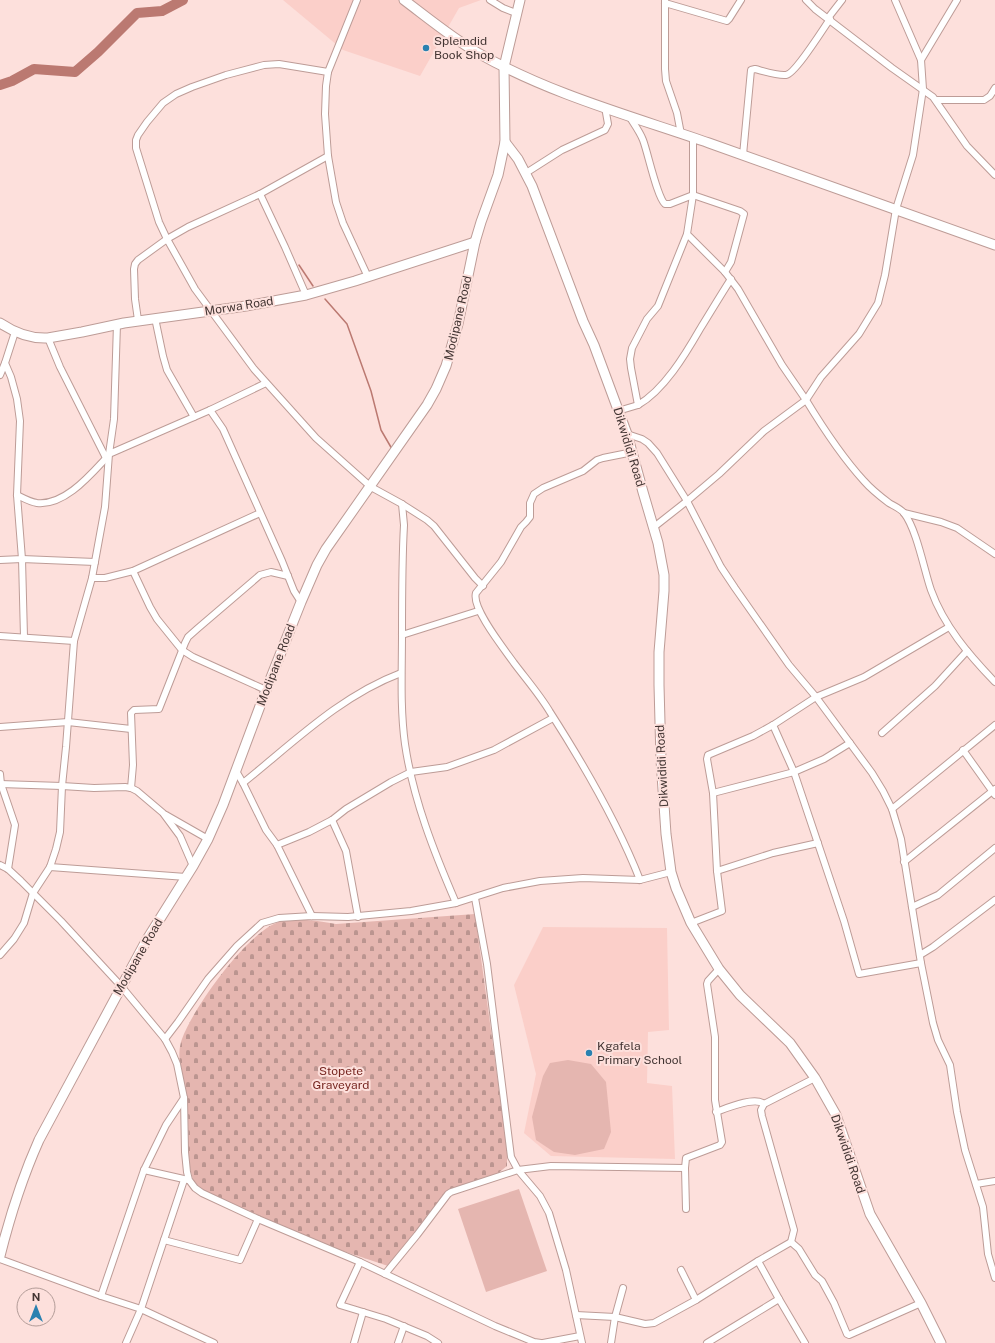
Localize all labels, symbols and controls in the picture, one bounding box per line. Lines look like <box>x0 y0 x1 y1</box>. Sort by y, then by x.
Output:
place label: Splemdid Book Shop <box>434 34 494 62</box>
marker: Splemdid Book Shop <box>421 43 431 53</box>
street label: Modipane Road <box>441 274 475 362</box>
street label: Morwa Road <box>204 294 274 318</box>
street label: Dikwididi Road <box>610 406 648 488</box>
street label: Modipane Road <box>254 622 298 708</box>
street label: Dikwididi Road <box>653 725 671 807</box>
street label: Modipane Road <box>110 916 166 998</box>
place label: Kgafela Primary School <box>597 1039 682 1067</box>
marker: Kgafela Primary School <box>584 1048 594 1058</box>
park label: Stopete Graveyard <box>312 1064 370 1092</box>
street label: Dikwididi Road <box>828 1113 868 1195</box>
north arrow <box>16 1287 56 1327</box>
text: N <box>32 1291 40 1303</box>

